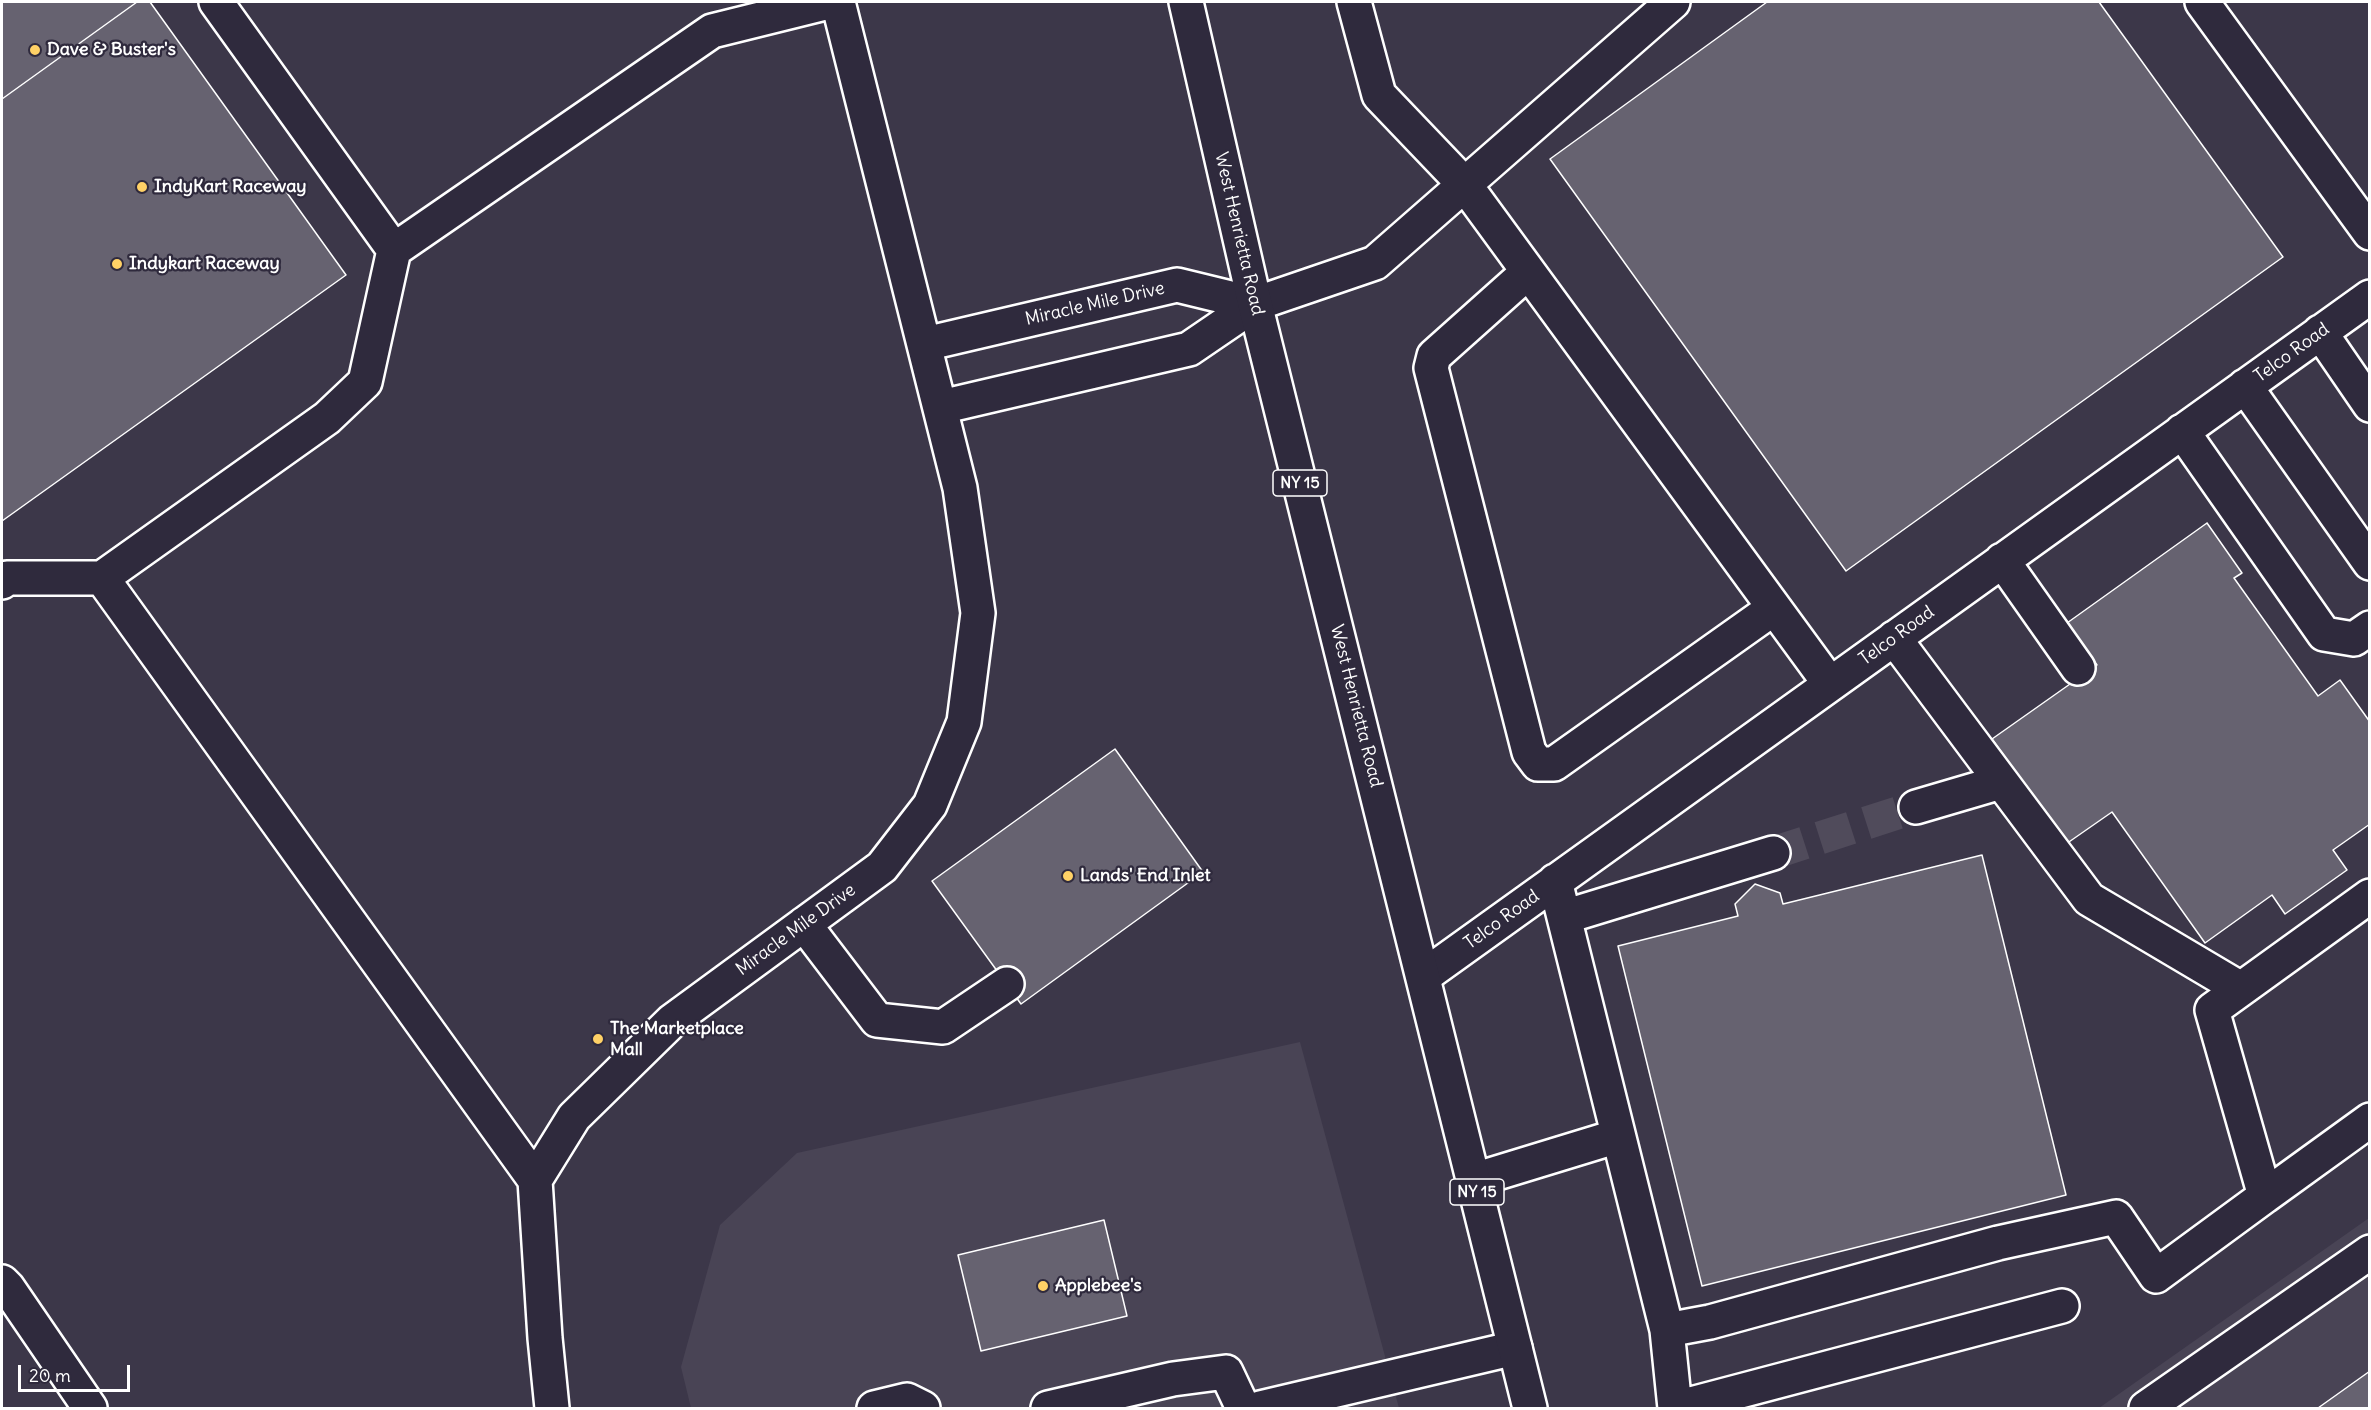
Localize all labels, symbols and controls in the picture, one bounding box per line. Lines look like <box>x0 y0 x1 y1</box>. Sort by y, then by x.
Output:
place label: Dave & Buster's <box>47 39 176 61</box>
marker: Dave & Buster's <box>28 43 42 57</box>
street label: West Henrietta Road <box>1210 150 1268 318</box>
place label: IndyKart Raceway <box>154 176 307 198</box>
marker: IndyKart Raceway <box>135 180 149 194</box>
place label: Indykart Raceway <box>129 253 280 275</box>
marker: Indykart Raceway <box>110 257 124 271</box>
street label: Miracle Mile Drive <box>1023 277 1167 331</box>
street label: Telco Road <box>2250 319 2334 387</box>
road number: NY 15 <box>1273 470 1327 496</box>
street label: Telco Road <box>1855 602 1939 670</box>
street label: West Henrietta Road <box>1325 622 1387 790</box>
place label: Lands' End Inlet <box>1080 865 1211 887</box>
marker: Lands' End Inlet <box>1061 869 1075 883</box>
street label: Miracle Mile Drive <box>732 879 860 981</box>
street label: Telco Road <box>1460 886 1544 954</box>
place label: The Marketplace Mall <box>610 1018 744 1060</box>
marker: The Marketplace Mall <box>591 1032 605 1046</box>
road number: NY 15 <box>1450 1179 1504 1205</box>
place label: Applebee's <box>1055 1275 1142 1297</box>
marker: Applebee's <box>1036 1279 1050 1293</box>
scale bar <box>21 1353 134 1391</box>
text: 20 m <box>29 1364 71 1387</box>

